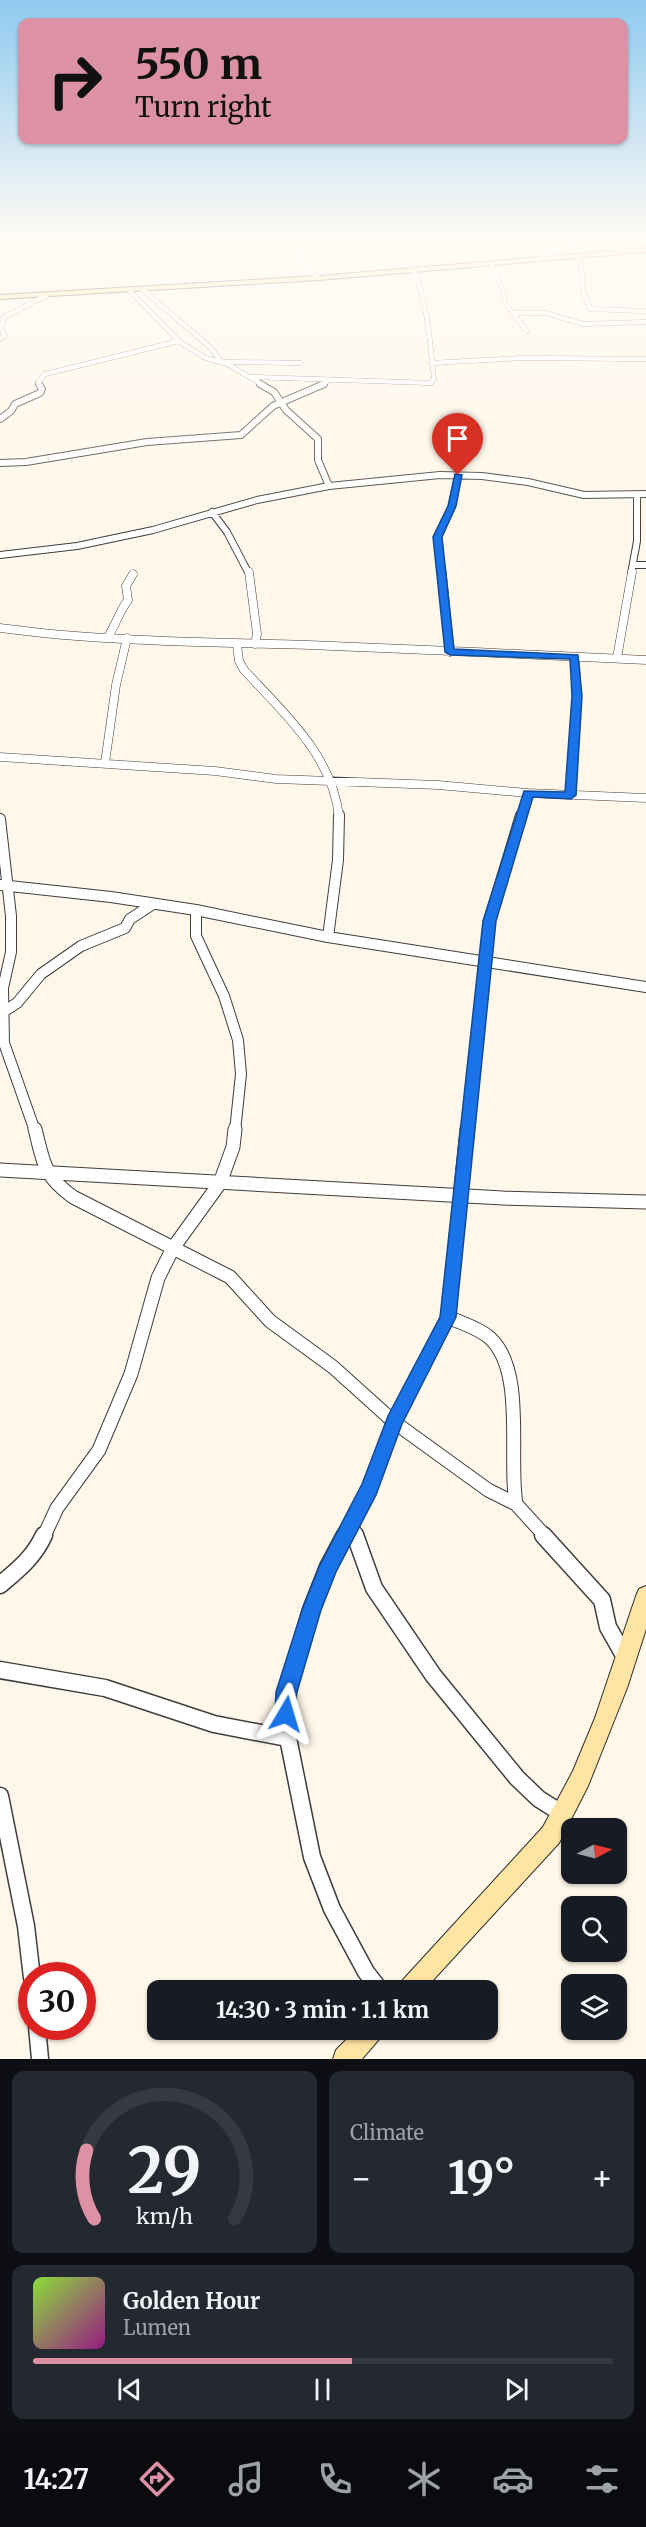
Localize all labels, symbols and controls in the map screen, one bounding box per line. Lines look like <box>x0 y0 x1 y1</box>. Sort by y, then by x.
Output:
text: 550 m <box>135 38 262 90</box>
icon: right <box>36 42 114 120</box>
text: Turn right <box>135 90 272 124</box>
pin <box>432 413 483 475</box>
icon: arrive <box>441 422 474 455</box>
position arrow <box>254 1682 318 1746</box>
north arrow <box>561 1818 627 1884</box>
map controls <box>561 1818 627 2040</box>
button: search <box>561 1896 627 1962</box>
speed limit sign: 30 <box>18 1962 96 2040</box>
button: layers <box>561 1974 627 2040</box>
text: 14:30 · 3 min · 1.1 km <box>216 1996 429 2024</box>
text: Climate <box>350 2120 424 2145</box>
text: 29 <box>127 2132 202 2210</box>
text: 19° <box>448 2150 515 2206</box>
text: − <box>350 2158 372 2199</box>
text: + <box>591 2158 613 2199</box>
text: km/h <box>136 2203 193 2230</box>
text: Golden Hour <box>123 2287 260 2315</box>
text: Lumen <box>123 2315 191 2340</box>
icon: previous <box>113 2373 146 2406</box>
icon: pause <box>306 2373 339 2406</box>
icon: next <box>500 2373 533 2406</box>
icon: directions <box>136 2458 178 2500</box>
icon: music <box>225 2458 267 2500</box>
icon: phone <box>314 2458 356 2500</box>
icon: climate <box>403 2458 445 2500</box>
icon: car <box>492 2458 534 2500</box>
icon: filters <box>581 2458 623 2500</box>
text: 14:27 <box>23 2462 89 2496</box>

